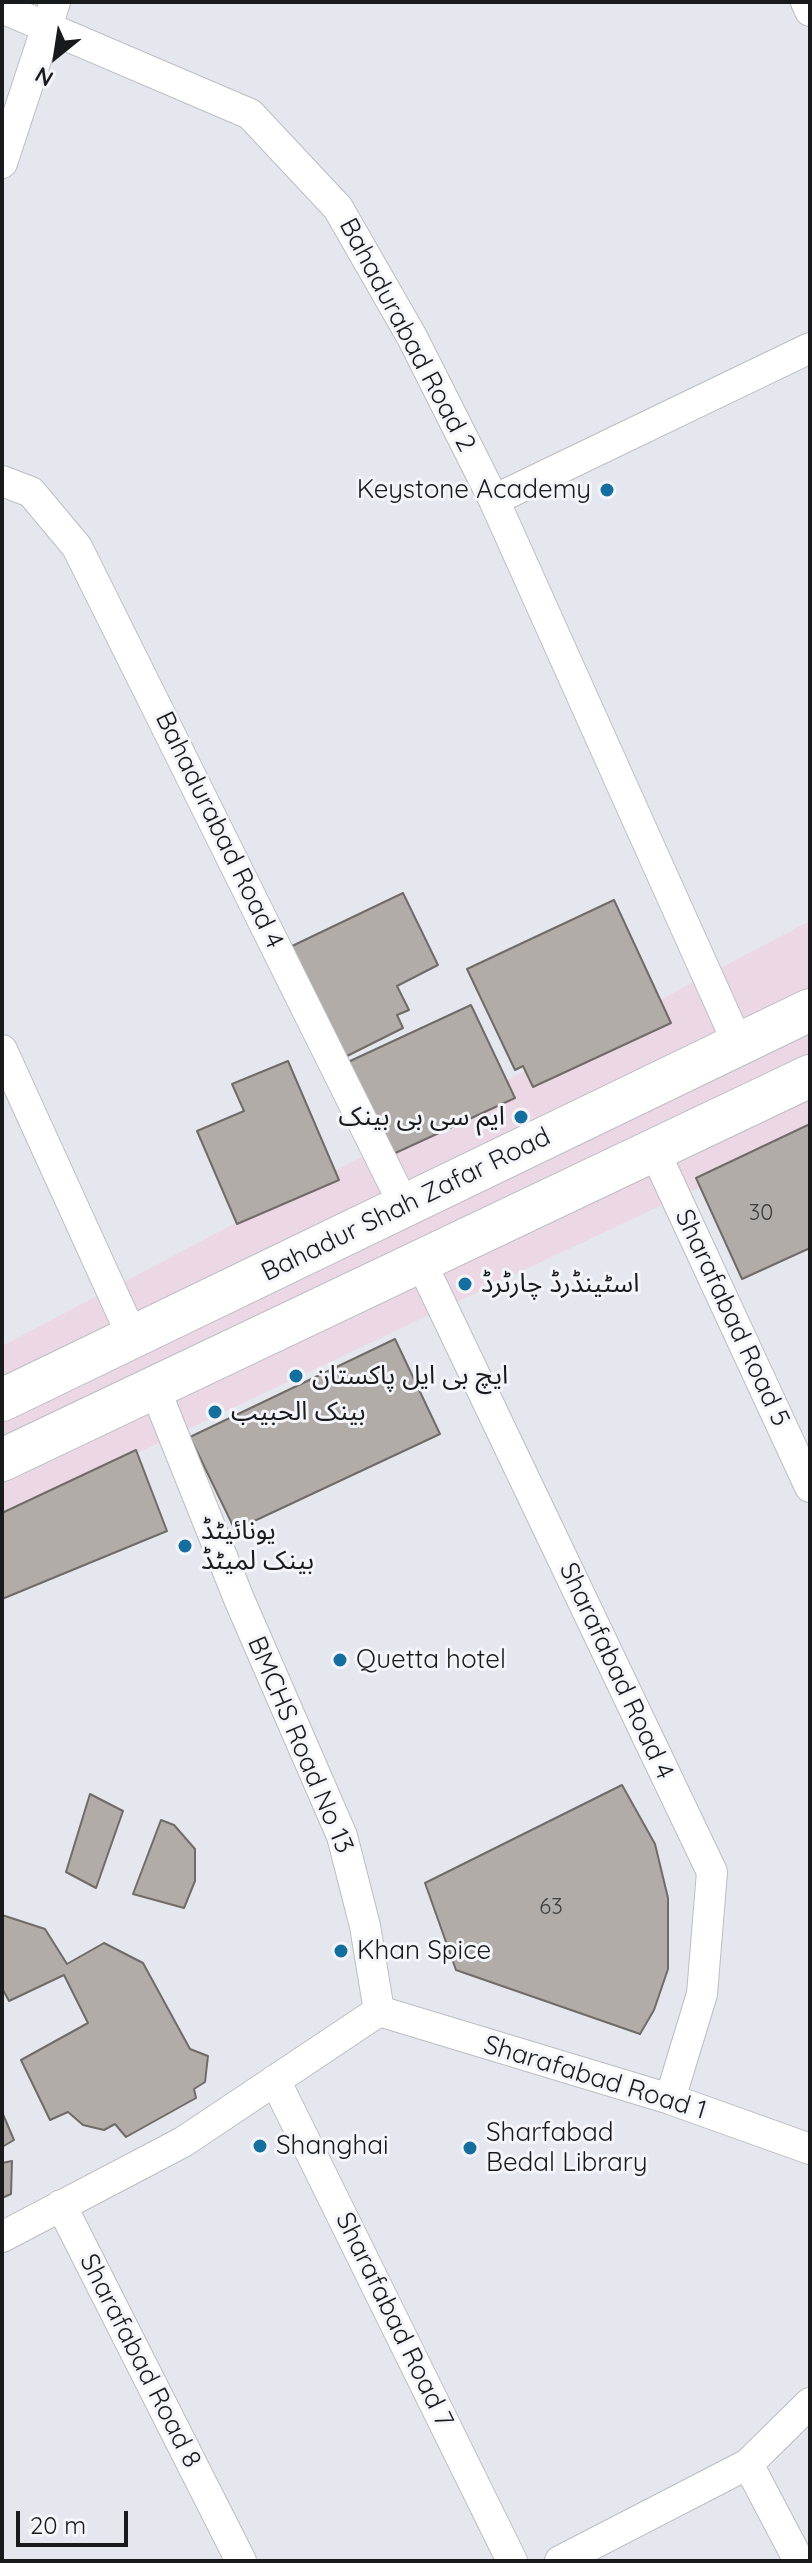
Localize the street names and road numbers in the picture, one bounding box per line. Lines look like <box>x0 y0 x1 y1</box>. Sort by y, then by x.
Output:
street label: Bahadurabad Road 2 <box>332 213 482 457</box>
street label: Bahadurabad Road 4 <box>148 707 290 953</box>
street label: Bahadur Shah Zafar Road <box>256 1121 556 1289</box>
street label: Sharafabad Road 5 <box>668 1205 796 1431</box>
street label: Sharafabad Road 4 <box>552 1558 680 1784</box>
street label: BMCHS Road No 13 <box>240 1632 360 1858</box>
street label: Sharafabad Road 1 <box>480 2029 710 2127</box>
street label: Sharafabad Road 7 <box>328 2208 460 2432</box>
street label: Sharafabad Road 8 <box>73 2249 207 2473</box>

